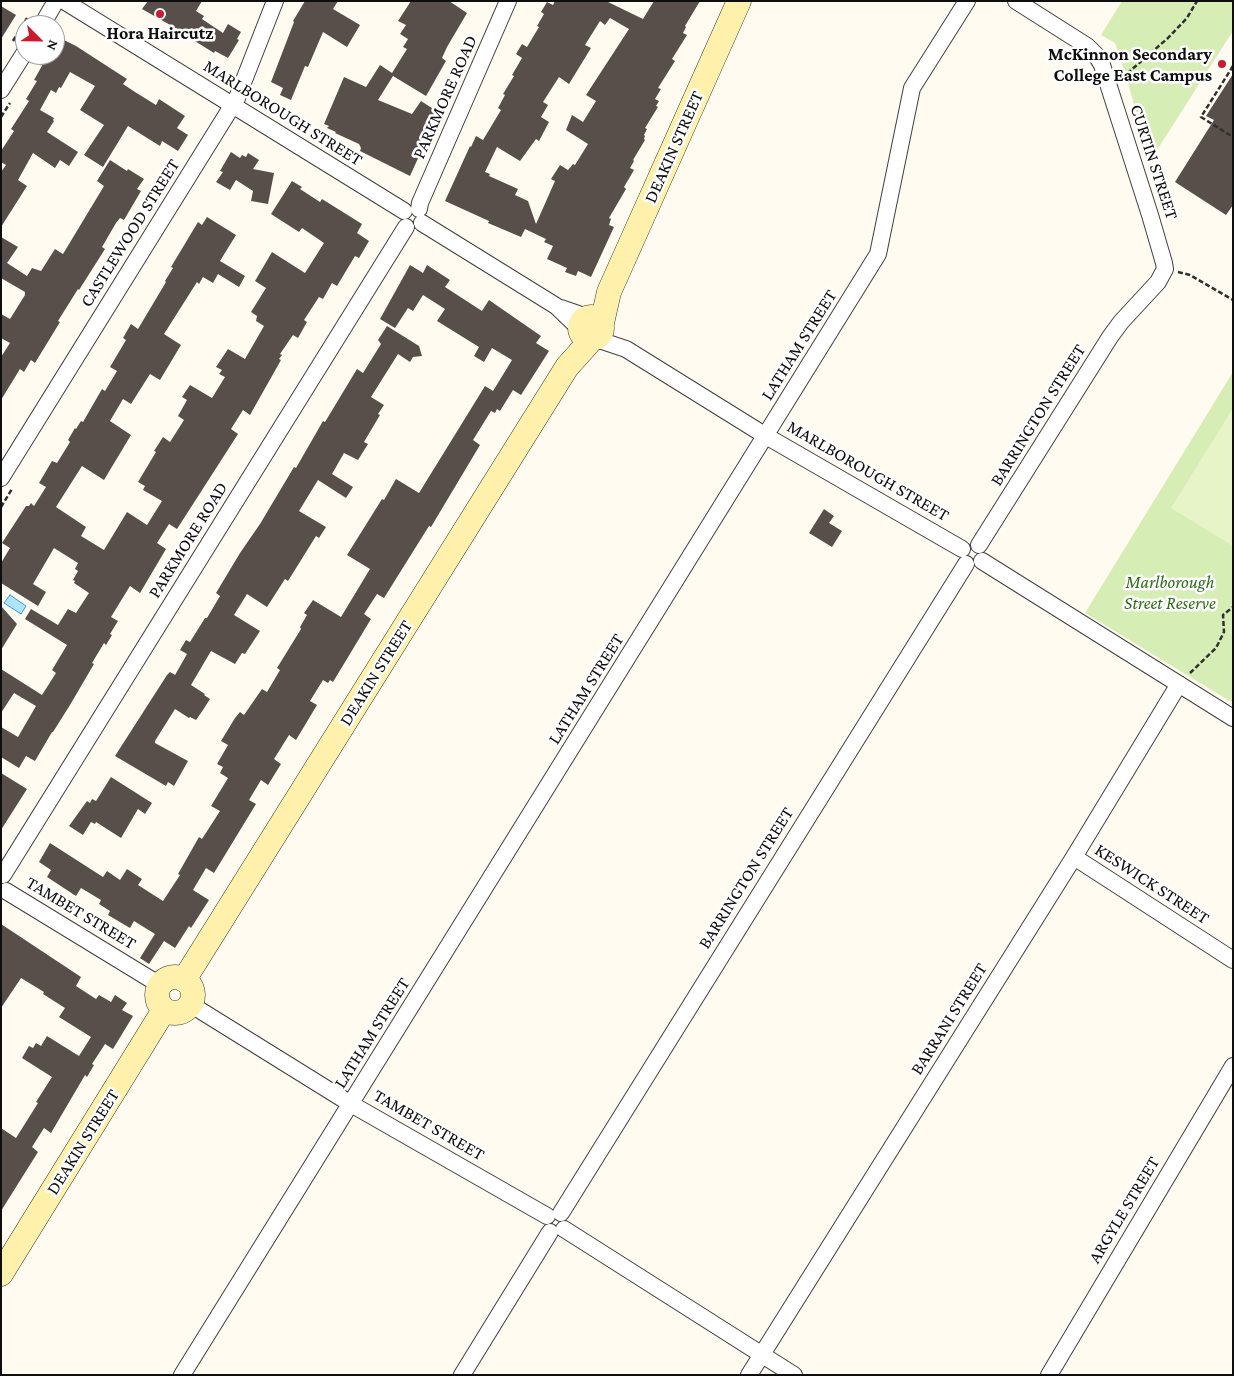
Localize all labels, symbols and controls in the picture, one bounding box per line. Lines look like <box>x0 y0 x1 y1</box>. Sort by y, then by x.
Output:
marker: Hora Haircutz <box>154 8 166 20</box>
north arrow <box>15 15 65 65</box>
place label: Hora Haircutz <box>107 22 213 44</box>
street label: PARKMORE ROAD <box>408 32 482 162</box>
text: N <box>44 38 62 53</box>
place label: McKinnon Secondary College East Campus <box>1048 43 1212 86</box>
street label: MARLBOROUGH STREET <box>199 55 367 171</box>
marker: McKinnon Secondary College East Campus <box>1216 58 1228 70</box>
street label: DEAKIN STREET <box>640 88 708 206</box>
street label: CURTIN STREET <box>1125 102 1183 222</box>
street label: CASTLEWOOD STREET <box>76 155 184 311</box>
street label: LATHAM STREET <box>756 286 842 404</box>
street label: BARRINGTON STREET <box>986 340 1090 490</box>
street label: MARLBOROUGH STREET <box>783 416 953 526</box>
street label: PARKMORE ROAD <box>144 478 232 602</box>
park label: Marlborough Street Reserve <box>1124 571 1216 614</box>
street label: DEAKIN STREET <box>335 616 417 730</box>
street label: LATHAM STREET <box>543 630 629 748</box>
street label: BARRINGTON STREET <box>694 803 798 953</box>
street label: KESWICK STREET <box>1091 839 1213 929</box>
street label: TAMBET STREET <box>22 872 140 954</box>
street label: BARRANI STREET <box>906 959 992 1079</box>
street label: LATHAM STREET <box>329 974 415 1092</box>
street label: DEAKIN STREET <box>42 1085 124 1199</box>
street label: TAMBET STREET <box>370 1085 488 1165</box>
street label: ARGYLE STREET <box>1084 1153 1164 1267</box>

